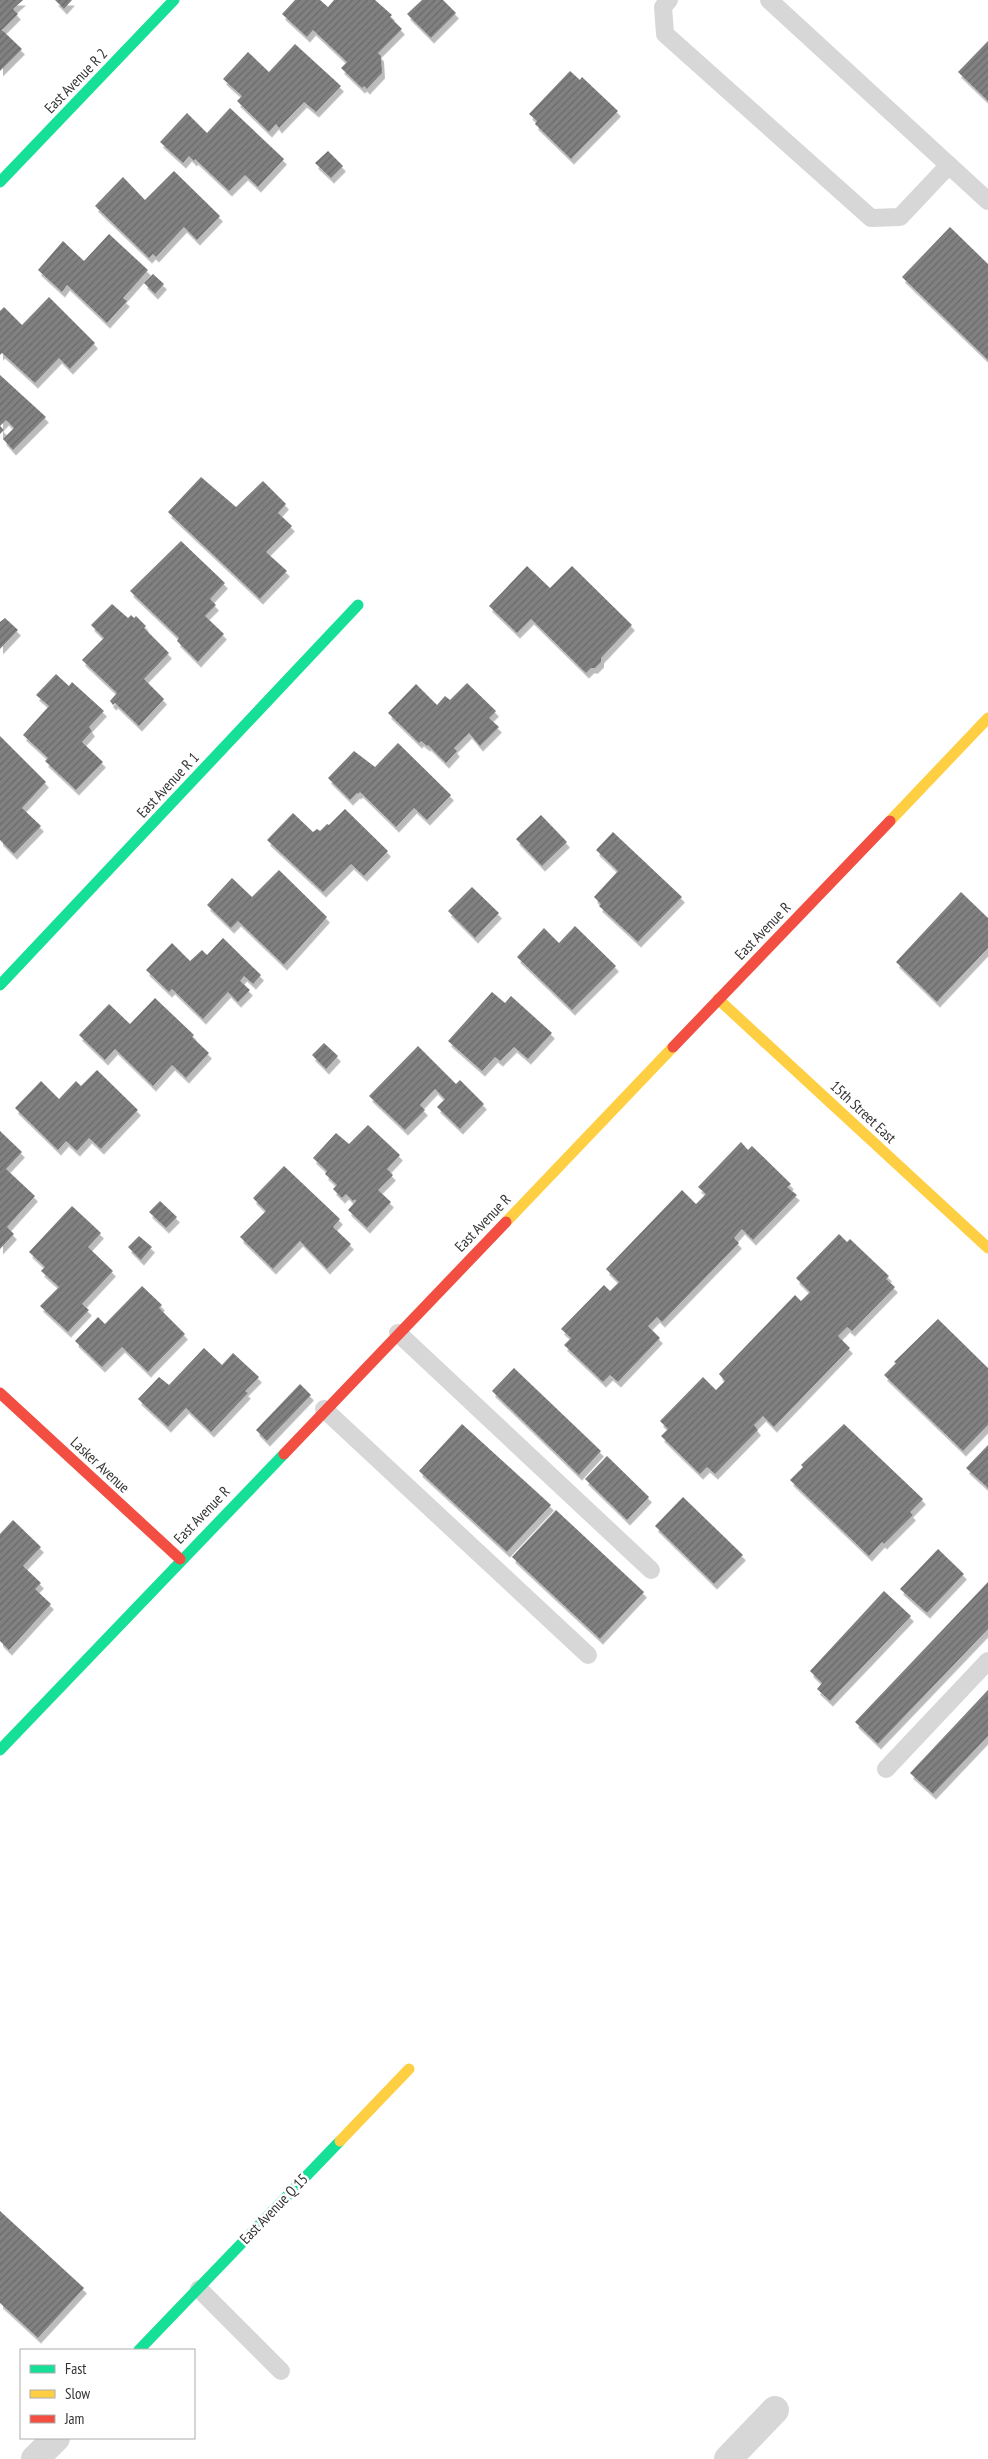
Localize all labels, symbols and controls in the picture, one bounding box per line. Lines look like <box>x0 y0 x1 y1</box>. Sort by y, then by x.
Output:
street label: East Avenue R 2 <box>40 44 111 117</box>
street label: East Avenue R 1 <box>133 748 203 821</box>
street label: East Avenue R <box>731 898 795 963</box>
street label: 15th Street East <box>826 1076 900 1147</box>
street label: East Avenue R <box>451 1190 515 1255</box>
street label: Lasker Avenue <box>67 1433 134 1497</box>
street label: East Avenue R <box>170 1482 234 1547</box>
street label: East Avenue Q 15 <box>235 2170 312 2248</box>
legend <box>20 2349 195 2439</box>
text: Fast <box>65 2359 86 2378</box>
text: Slow <box>65 2384 90 2403</box>
text: Jam <box>64 2409 84 2428</box>

